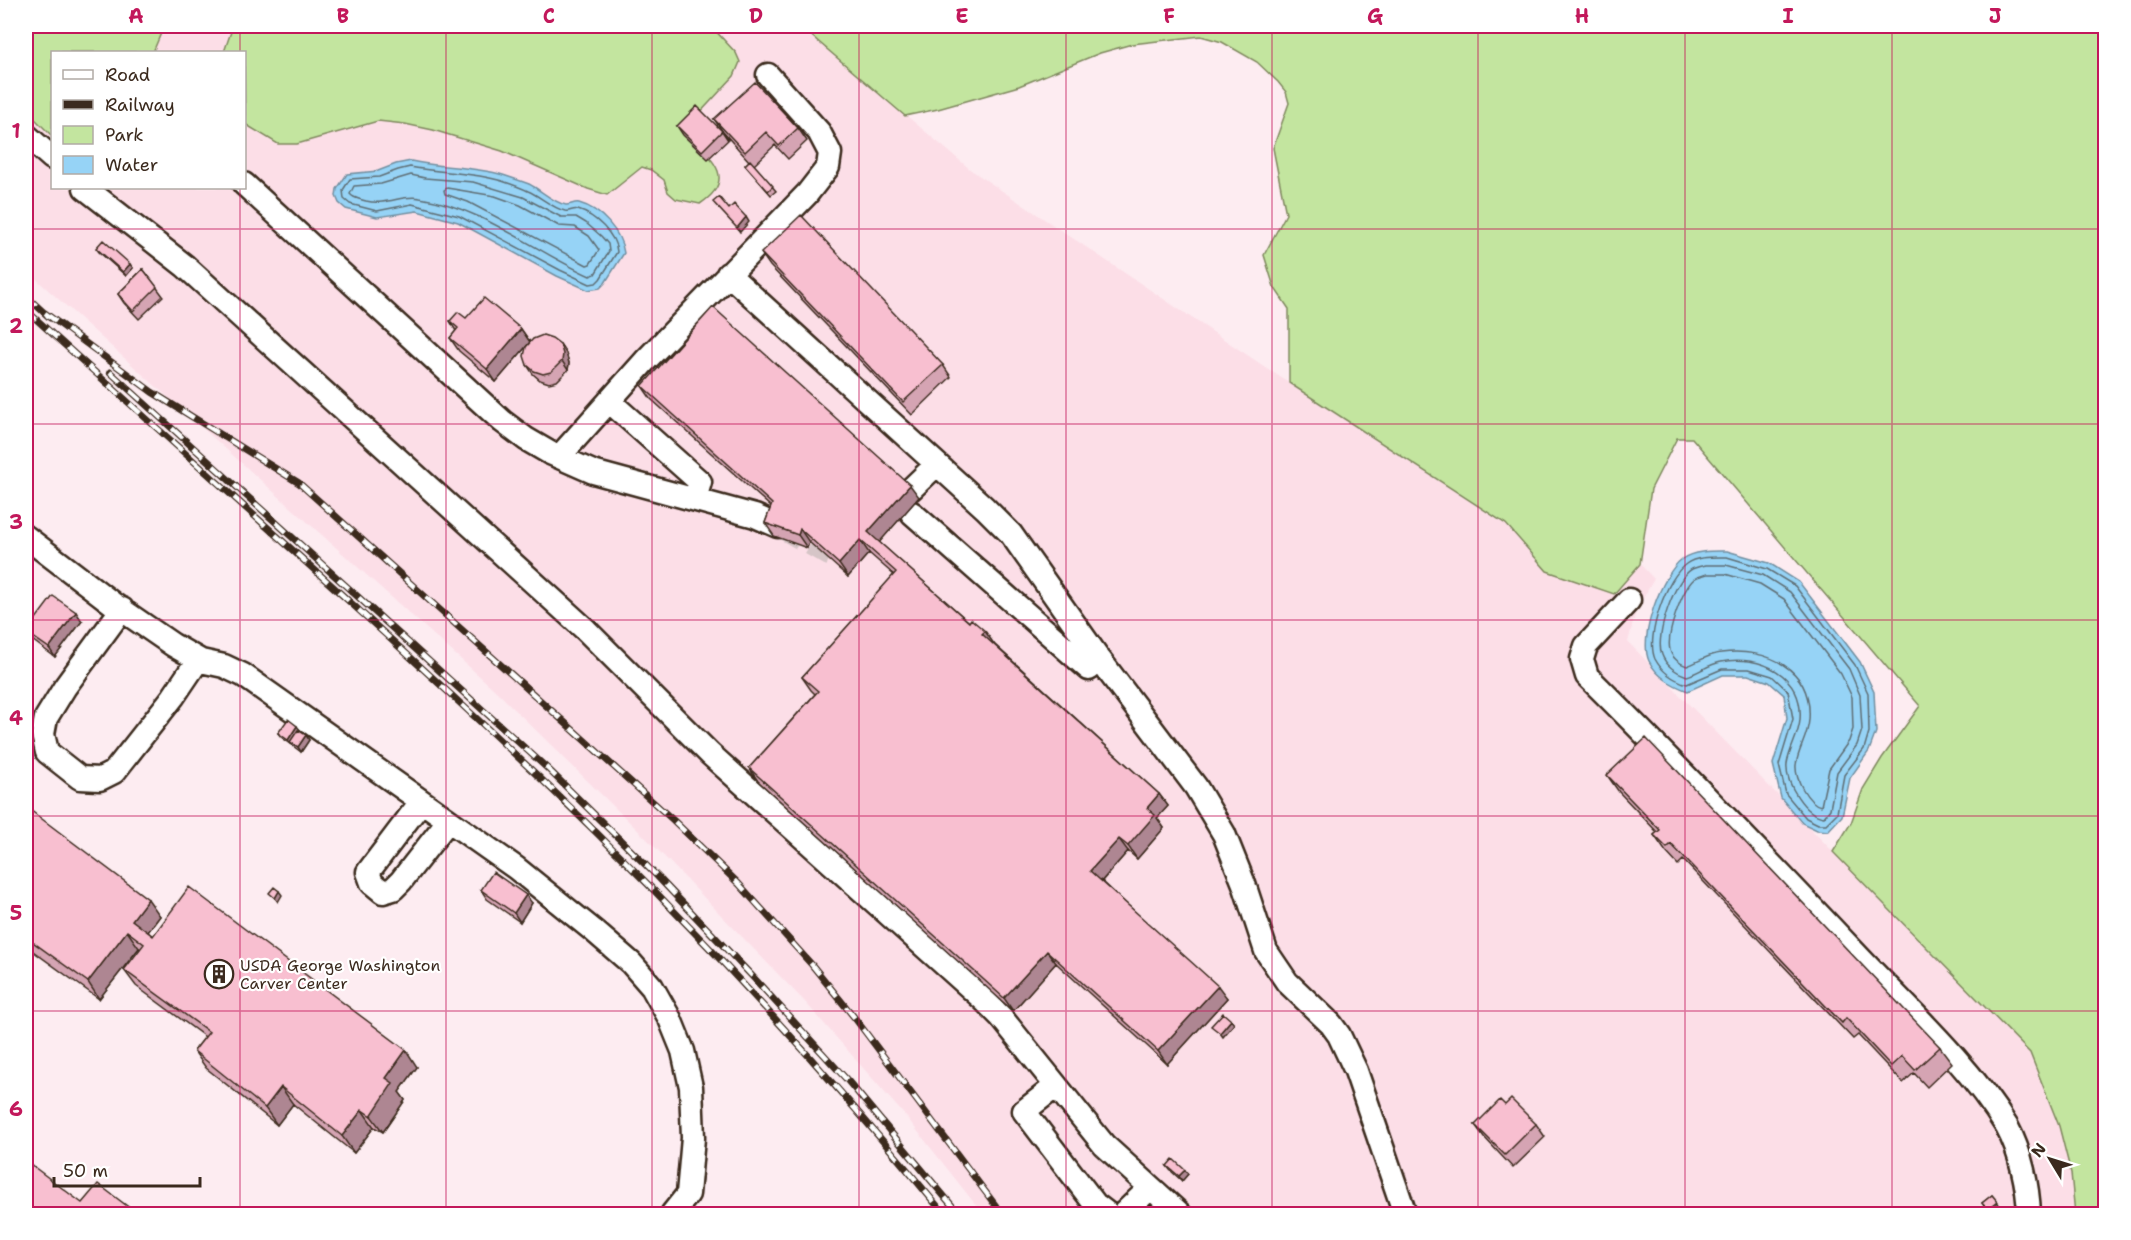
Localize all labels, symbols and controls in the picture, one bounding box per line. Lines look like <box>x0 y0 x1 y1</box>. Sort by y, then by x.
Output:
text: A <box>128 3 144 29</box>
text: B <box>337 3 349 29</box>
text: C <box>543 3 555 29</box>
text: D <box>749 3 763 29</box>
text: E <box>955 3 969 29</box>
text: F <box>1163 3 1175 29</box>
text: G <box>1367 3 1383 29</box>
text: H <box>1575 3 1589 29</box>
text: I <box>1782 3 1794 29</box>
text: J <box>1989 3 2002 29</box>
legend <box>51 51 246 189</box>
text: Road <box>105 63 150 87</box>
text: Railway <box>105 93 175 117</box>
text: 1 <box>11 118 21 144</box>
text: Park <box>105 123 144 147</box>
text: Water <box>105 153 158 177</box>
text: 2 <box>9 313 23 339</box>
text: 3 <box>9 509 23 535</box>
text: 4 <box>9 705 23 731</box>
text: 5 <box>10 900 22 926</box>
place label: USDA George Washington Carver Center <box>240 955 441 994</box>
building icon: USDA George Washington Carver Center <box>203 958 235 990</box>
text: 6 <box>9 1096 23 1122</box>
north arrow <box>2020 1129 2080 1189</box>
text: N <box>2026 1139 2051 1162</box>
scale bar <box>54 1150 200 1188</box>
text: 50 m <box>63 1159 108 1183</box>

